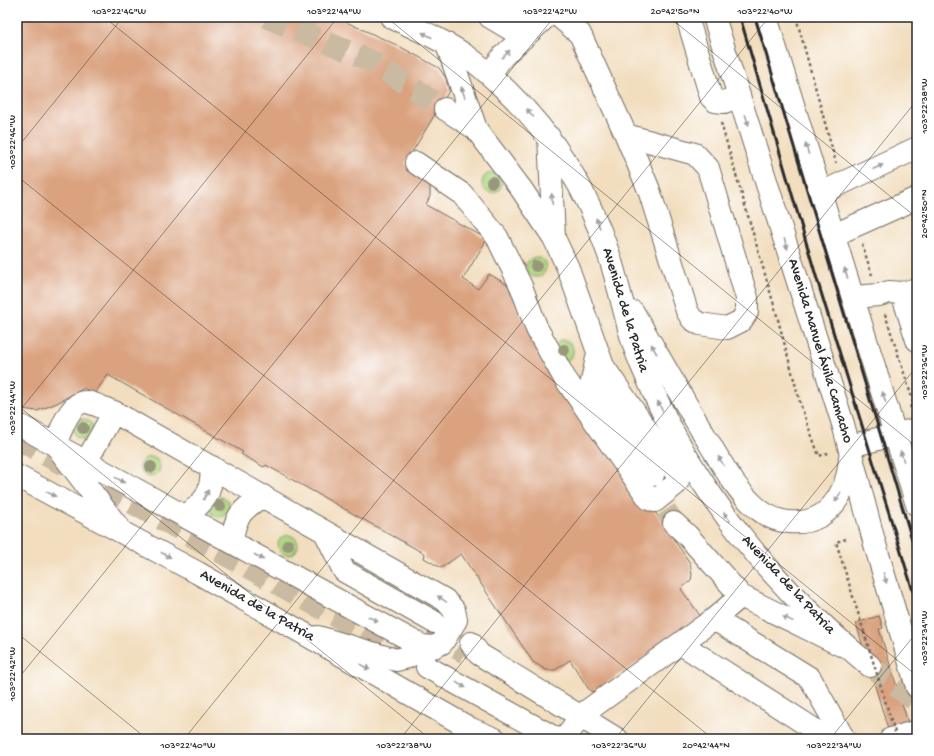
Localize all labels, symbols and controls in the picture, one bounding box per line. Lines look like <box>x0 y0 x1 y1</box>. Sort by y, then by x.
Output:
text: 103°22'46"W <box>91 6 147 18</box>
text: 103°22'44"W <box>306 6 361 18</box>
text: 103°22'42"W <box>522 6 578 18</box>
text: 20°42'50"N <box>651 6 700 18</box>
text: 103°22'40"W <box>737 6 793 18</box>
one-way arrow <box>422 32 433 38</box>
one-way arrow <box>501 49 510 59</box>
text: 103°22'38"W <box>919 78 931 135</box>
one-way arrow <box>460 86 466 98</box>
one-way arrow <box>525 108 534 119</box>
text: 103°22'46"W <box>7 114 19 170</box>
one-way arrow <box>744 115 750 127</box>
one-way arrow <box>804 143 810 155</box>
one-way arrow <box>872 164 883 170</box>
text: 20°42'50"N <box>919 189 931 238</box>
one-way arrow <box>549 192 555 205</box>
one-way arrow <box>594 217 600 229</box>
one-way arrow <box>783 238 789 250</box>
street label: Avenida de la Patria <box>598 246 653 375</box>
street label: Avenida Manuel Ávila Camacho <box>783 257 857 446</box>
one-way arrow <box>843 267 849 279</box>
one-way arrow <box>651 344 658 355</box>
text: 103°22'36"W <box>919 344 931 400</box>
text: 103°22'44"W <box>7 381 19 436</box>
one-way arrow <box>881 391 887 403</box>
one-way arrow <box>657 400 663 411</box>
one-way arrow <box>899 450 905 462</box>
one-way arrow <box>717 455 724 467</box>
one-way arrow <box>114 477 126 484</box>
one-way arrow <box>203 489 210 501</box>
one-way arrow <box>46 491 57 497</box>
one-way arrow <box>834 492 842 502</box>
one-way arrow <box>723 512 731 522</box>
street label: Avenida de la Patria <box>737 532 839 639</box>
one-way arrow <box>160 552 172 559</box>
one-way arrow <box>253 553 264 560</box>
street label: Avenida de la Patria <box>197 566 318 646</box>
one-way arrow <box>882 573 888 585</box>
one-way arrow <box>437 595 447 603</box>
text: 103°22'34"W <box>919 610 931 666</box>
one-way arrow <box>367 616 378 623</box>
one-way arrow <box>782 616 793 622</box>
text: 103°22'42"W <box>7 646 19 702</box>
one-way arrow <box>359 664 370 671</box>
one-way arrow <box>455 682 467 689</box>
text: 103°22'40"W <box>160 740 216 752</box>
text: 103°22'38"W <box>375 740 432 752</box>
text: 103°22'36"W <box>591 740 647 752</box>
text: 20°42'44"N <box>682 740 730 752</box>
text: 103°22'34"W <box>806 740 862 752</box>

